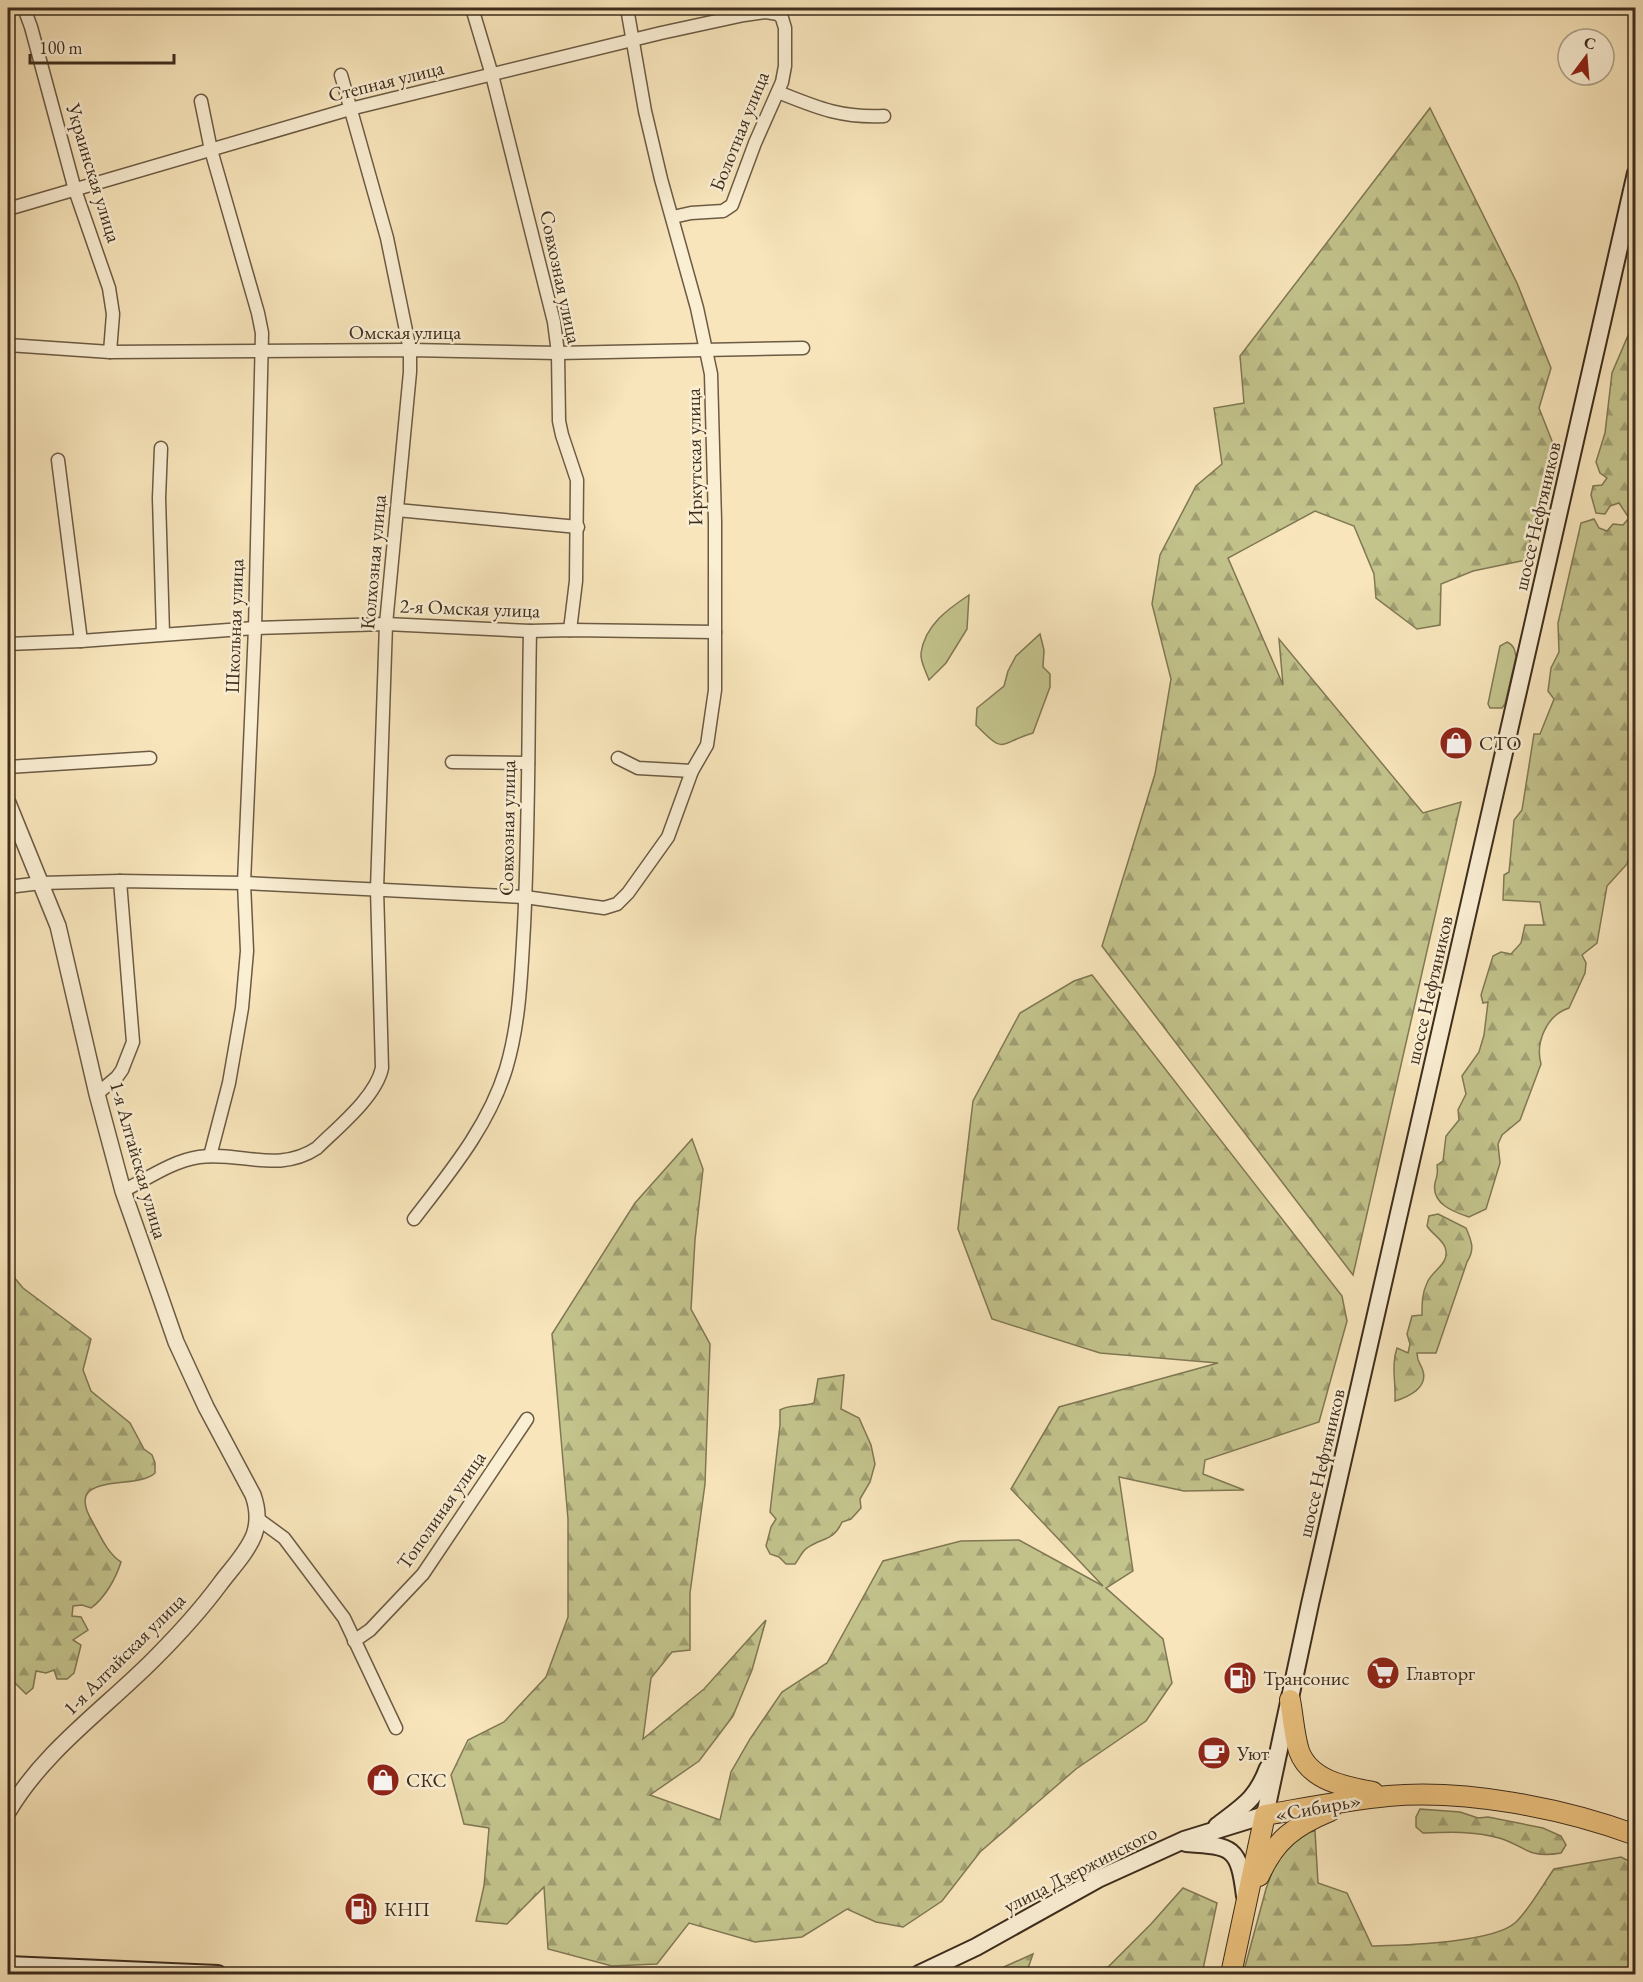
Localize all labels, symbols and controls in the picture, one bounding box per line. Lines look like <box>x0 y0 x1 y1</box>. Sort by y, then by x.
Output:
scale bar <box>30 27 174 65</box>
north arrow <box>1556 27 1616 87</box>
text: С <box>1582 31 1598 55</box>
text: 100 m <box>39 36 83 59</box>
street label: Степная улица <box>325 54 447 108</box>
street label: Болотная улица <box>703 67 775 195</box>
street label: Украинская улица <box>60 99 128 246</box>
street label: Совхозная улица <box>534 208 588 346</box>
street label: Омская улица <box>349 319 461 345</box>
street label: Иркутская улица <box>680 388 708 526</box>
street label: шоссе Нефтяников <box>1507 439 1567 593</box>
street label: Колхозная улица <box>354 494 392 630</box>
street label: Школьная улица <box>219 558 249 694</box>
street label: 2-я Омская улица <box>399 593 541 623</box>
shop icon: СТО <box>1438 725 1474 761</box>
place label: СТО <box>1479 730 1521 756</box>
street label: Совхозная улица <box>493 760 521 896</box>
street label: шоссе Нефтяников <box>1399 913 1459 1067</box>
street label: 1-я Алтайская улица <box>104 1078 174 1242</box>
street label: шоссе Нефтяников <box>1291 1386 1351 1540</box>
street label: Тополиная улица <box>391 1446 491 1574</box>
street label: 1-я Алтайская улица <box>57 1587 191 1721</box>
supermarket icon: Главторг <box>1365 1655 1401 1691</box>
fuel station icon: Трансонис <box>1222 1660 1258 1696</box>
place label: Главторг <box>1406 1660 1475 1686</box>
place label: Трансонис <box>1263 1665 1350 1691</box>
cafe icon: Уют <box>1196 1735 1232 1771</box>
place label: Уют <box>1236 1740 1269 1766</box>
shop icon: СКС <box>365 1762 401 1798</box>
place label: СКС <box>406 1767 447 1793</box>
street label: «Сибирь» <box>1273 1787 1363 1827</box>
street label: улица Дзержинского <box>999 1819 1161 1919</box>
fuel station icon: КНП <box>343 1891 379 1927</box>
place label: КНП <box>384 1896 430 1922</box>

